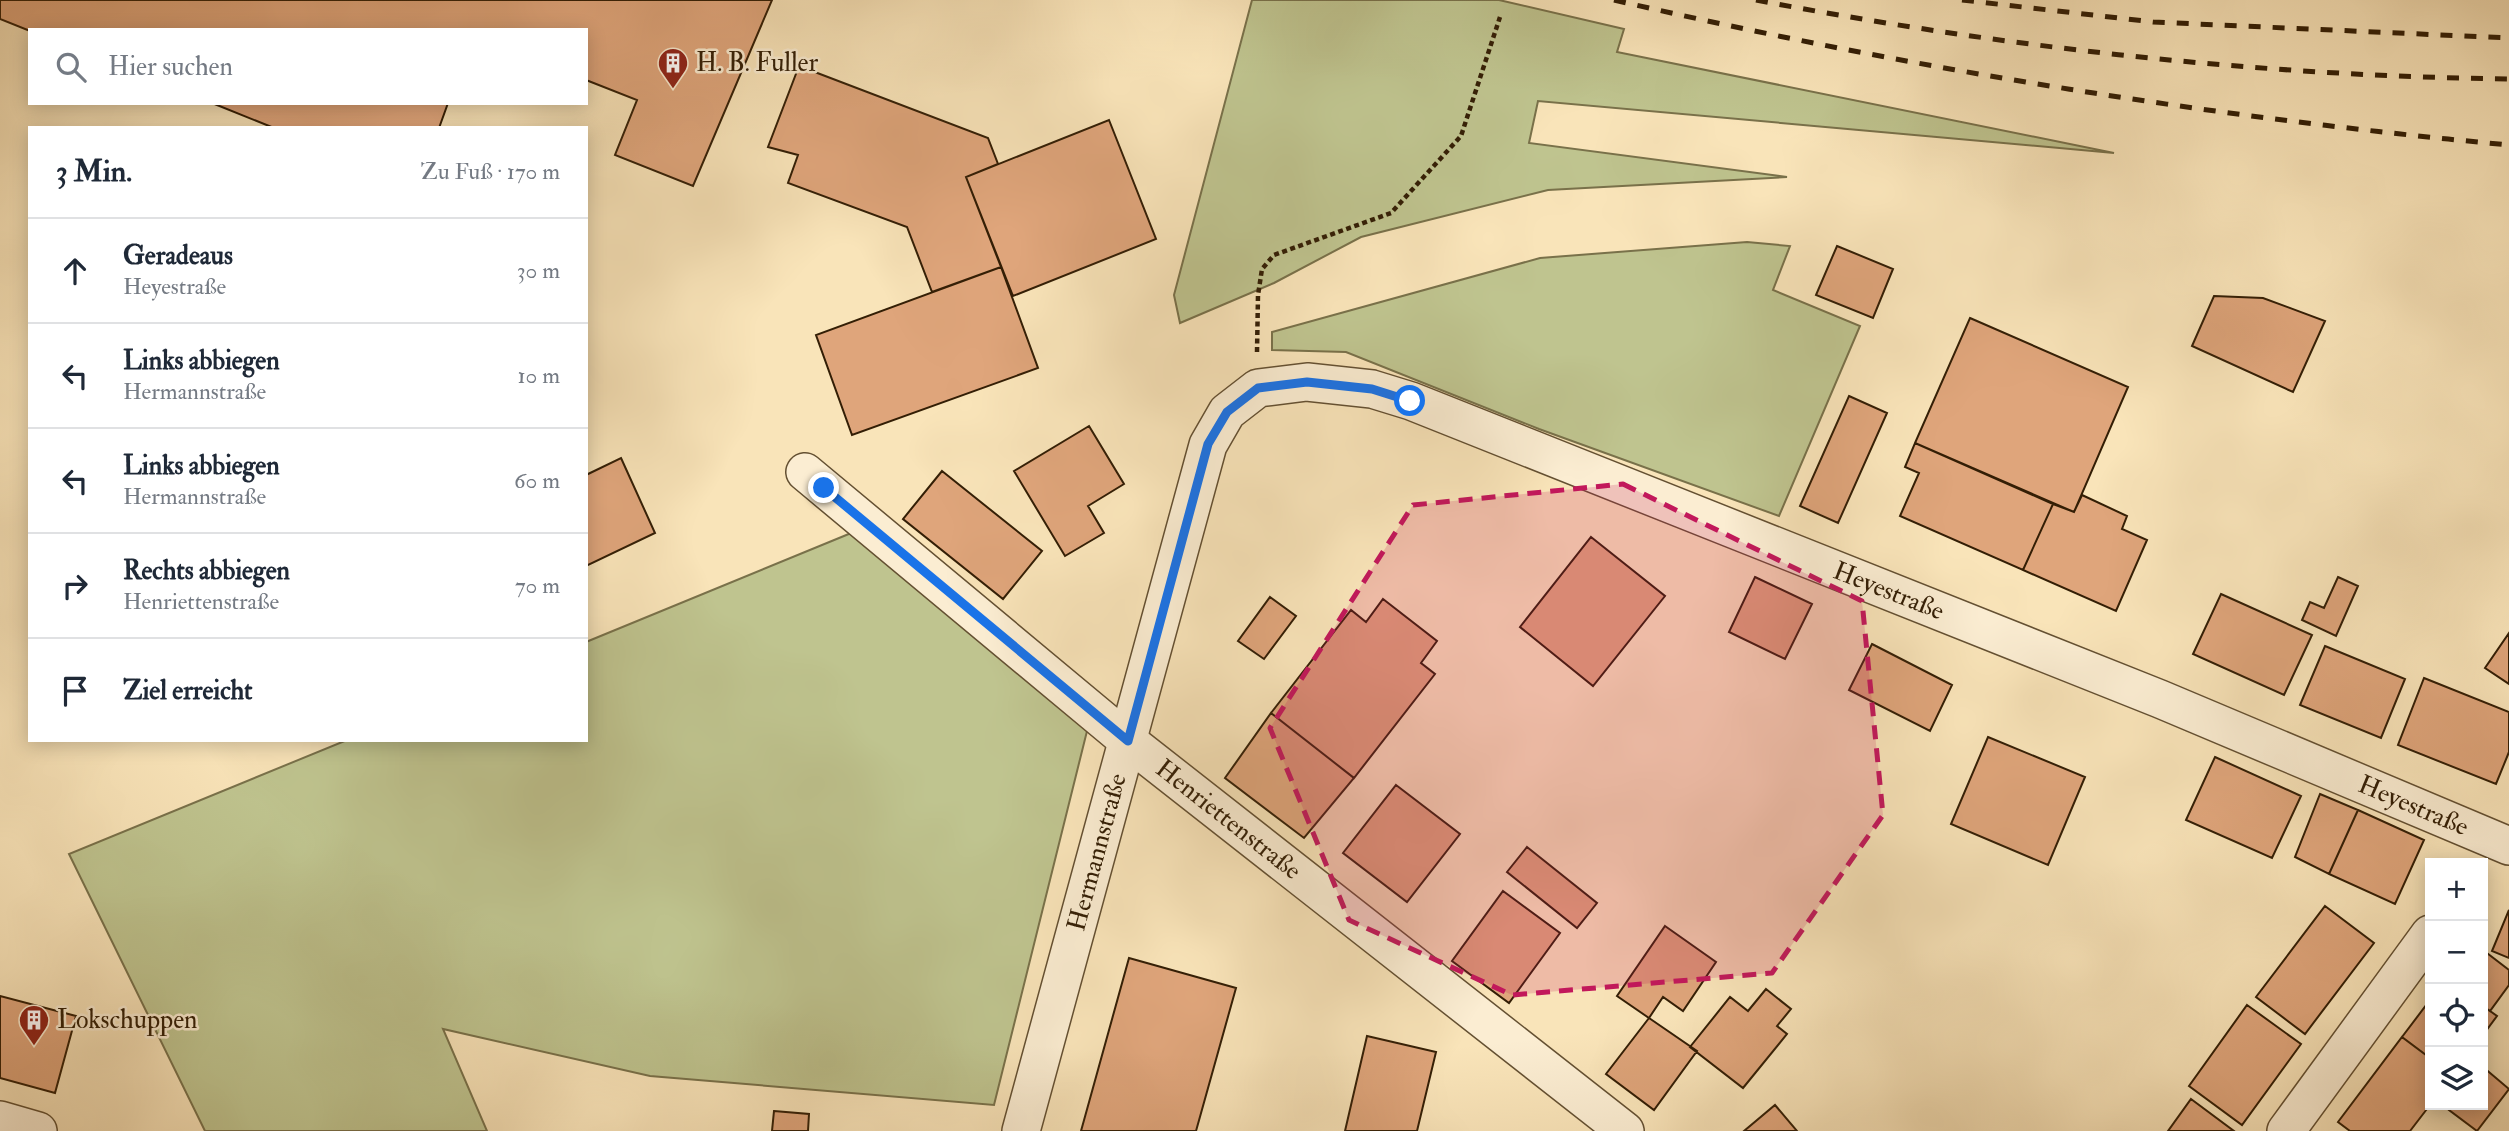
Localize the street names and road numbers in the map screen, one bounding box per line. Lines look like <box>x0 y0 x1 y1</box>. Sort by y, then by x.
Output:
street label: Heyestraße <box>1829 555 1949 628</box>
street label: Henriettenstraße <box>1149 753 1308 887</box>
street label: Heyestraße <box>2353 768 2474 843</box>
street label: Hermannstraße <box>1060 770 1134 935</box>

